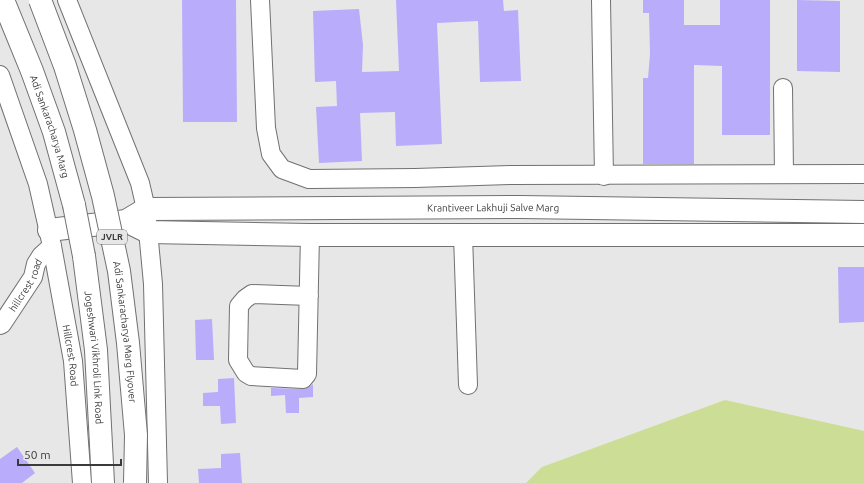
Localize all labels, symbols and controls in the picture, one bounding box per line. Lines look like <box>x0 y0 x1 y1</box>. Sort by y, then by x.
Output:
street label: Adi Sankaracharya Marg <box>28 74 71 179</box>
street label: Krantiveer Lakhuji Salve Marg <box>427 202 559 214</box>
road number: JVLR <box>97 230 127 244</box>
street label: hillcrest road <box>7 257 44 314</box>
street label: Adi Sankaracharya Marg Flyover <box>111 260 138 403</box>
street label: Jogeshwari Vikhroli Link Road <box>82 290 105 425</box>
street label: Hillcrest Road <box>60 324 80 387</box>
scale bar <box>18 441 121 467</box>
text: 50 m <box>24 448 51 461</box>

